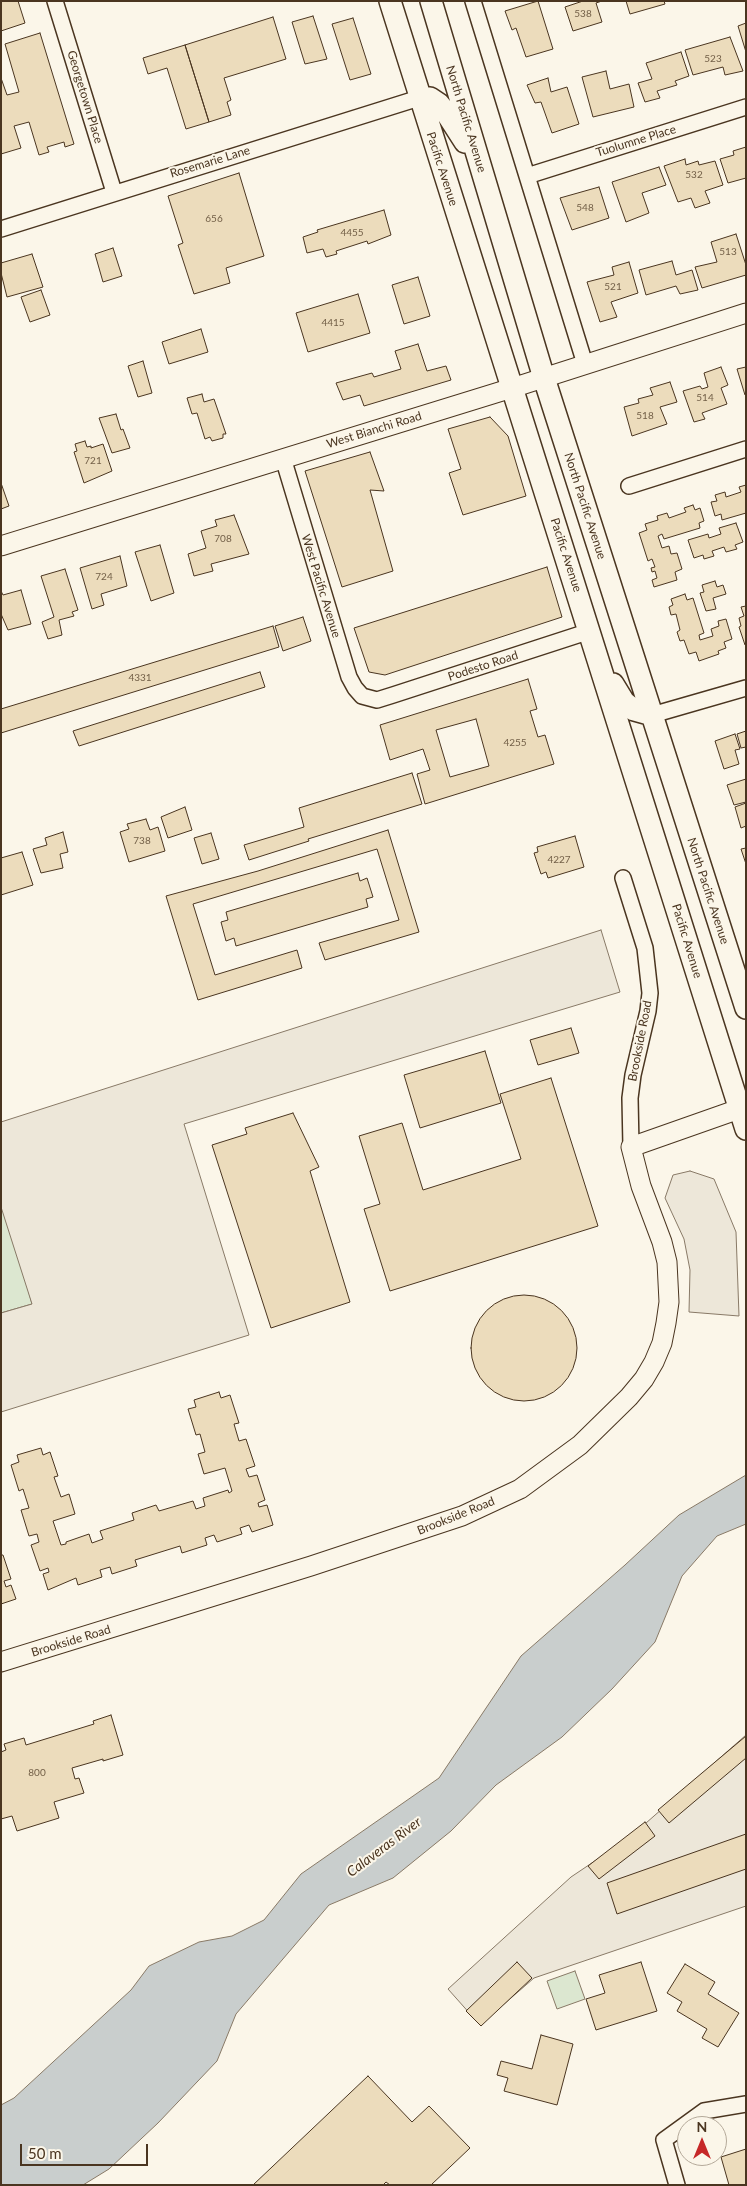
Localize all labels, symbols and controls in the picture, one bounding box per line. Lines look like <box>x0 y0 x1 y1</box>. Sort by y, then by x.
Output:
house number: 538 <box>574 8 592 20</box>
street label: Georgetown Place <box>64 49 106 145</box>
house number: 523 <box>704 53 722 65</box>
street label: North Pacific Avenue <box>443 64 489 174</box>
street label: Tuolumne Place <box>594 122 678 160</box>
street label: Pacific Avenue <box>423 130 461 208</box>
street label: Rosemarie Lane <box>168 143 252 181</box>
house number: 532 <box>685 169 703 181</box>
house number: 548 <box>576 202 594 214</box>
house number: 656 <box>205 213 223 225</box>
house number: 4455 <box>340 227 364 239</box>
house number: 513 <box>719 246 737 258</box>
house number: 521 <box>604 281 622 293</box>
house number: 4415 <box>321 317 345 329</box>
house number: 514 <box>696 392 714 404</box>
street label: West Bianchi Road <box>325 409 423 451</box>
house number: 518 <box>636 410 654 422</box>
street label: North Pacific Avenue <box>561 451 609 561</box>
house number: 721 <box>84 455 102 467</box>
street label: Pacific Avenue <box>547 516 585 594</box>
street label: West Pacific Avenue <box>298 532 344 640</box>
house number: 708 <box>214 533 232 545</box>
house number: 724 <box>95 571 113 583</box>
street label: Podesto Road <box>446 648 520 684</box>
house number: 4331 <box>128 672 152 684</box>
house number: 4255 <box>503 737 527 749</box>
house number: 738 <box>133 835 151 847</box>
street label: North Pacific Avenue <box>684 836 732 946</box>
house number: 4227 <box>547 854 571 866</box>
street label: Pacific Avenue <box>669 902 705 980</box>
street label: Brookside Road <box>625 999 655 1083</box>
street label: Brookside Road <box>415 1494 497 1538</box>
street label: Brookside Road <box>30 1622 112 1660</box>
house number: 800 <box>28 1767 46 1779</box>
water label: Calaveras River <box>343 1813 425 1881</box>
north arrow <box>677 2116 727 2166</box>
text: N <box>697 2118 707 2135</box>
scale bar <box>22 2134 150 2166</box>
text: 50 m <box>28 2144 62 2162</box>

